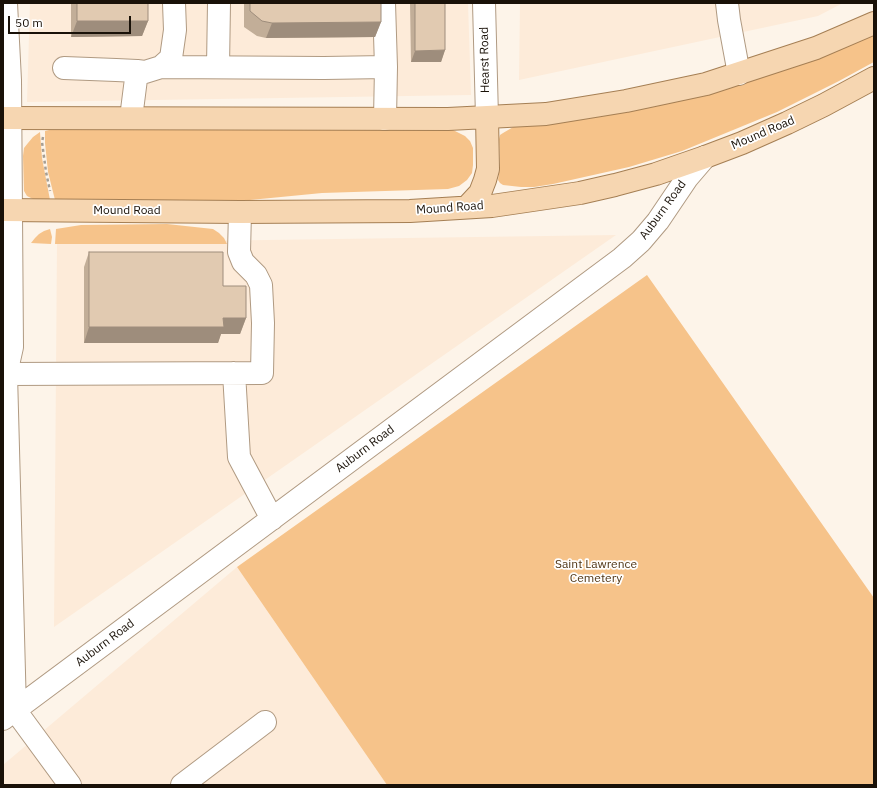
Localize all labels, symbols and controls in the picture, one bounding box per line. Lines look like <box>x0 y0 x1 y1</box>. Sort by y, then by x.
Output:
scale bar <box>10 8 133 34</box>
text: 50 m <box>15 15 43 30</box>
street label: Hearst Road <box>477 27 493 93</box>
street label: Mound Road <box>729 113 797 153</box>
street label: Auburn Road <box>637 177 689 243</box>
street label: Mound Road <box>416 198 484 218</box>
street label: Mound Road <box>93 204 161 218</box>
street label: Auburn Road <box>333 422 397 476</box>
park label: Saint Lawrence Cemetery <box>555 558 637 586</box>
street label: Auburn Road <box>73 616 137 670</box>

